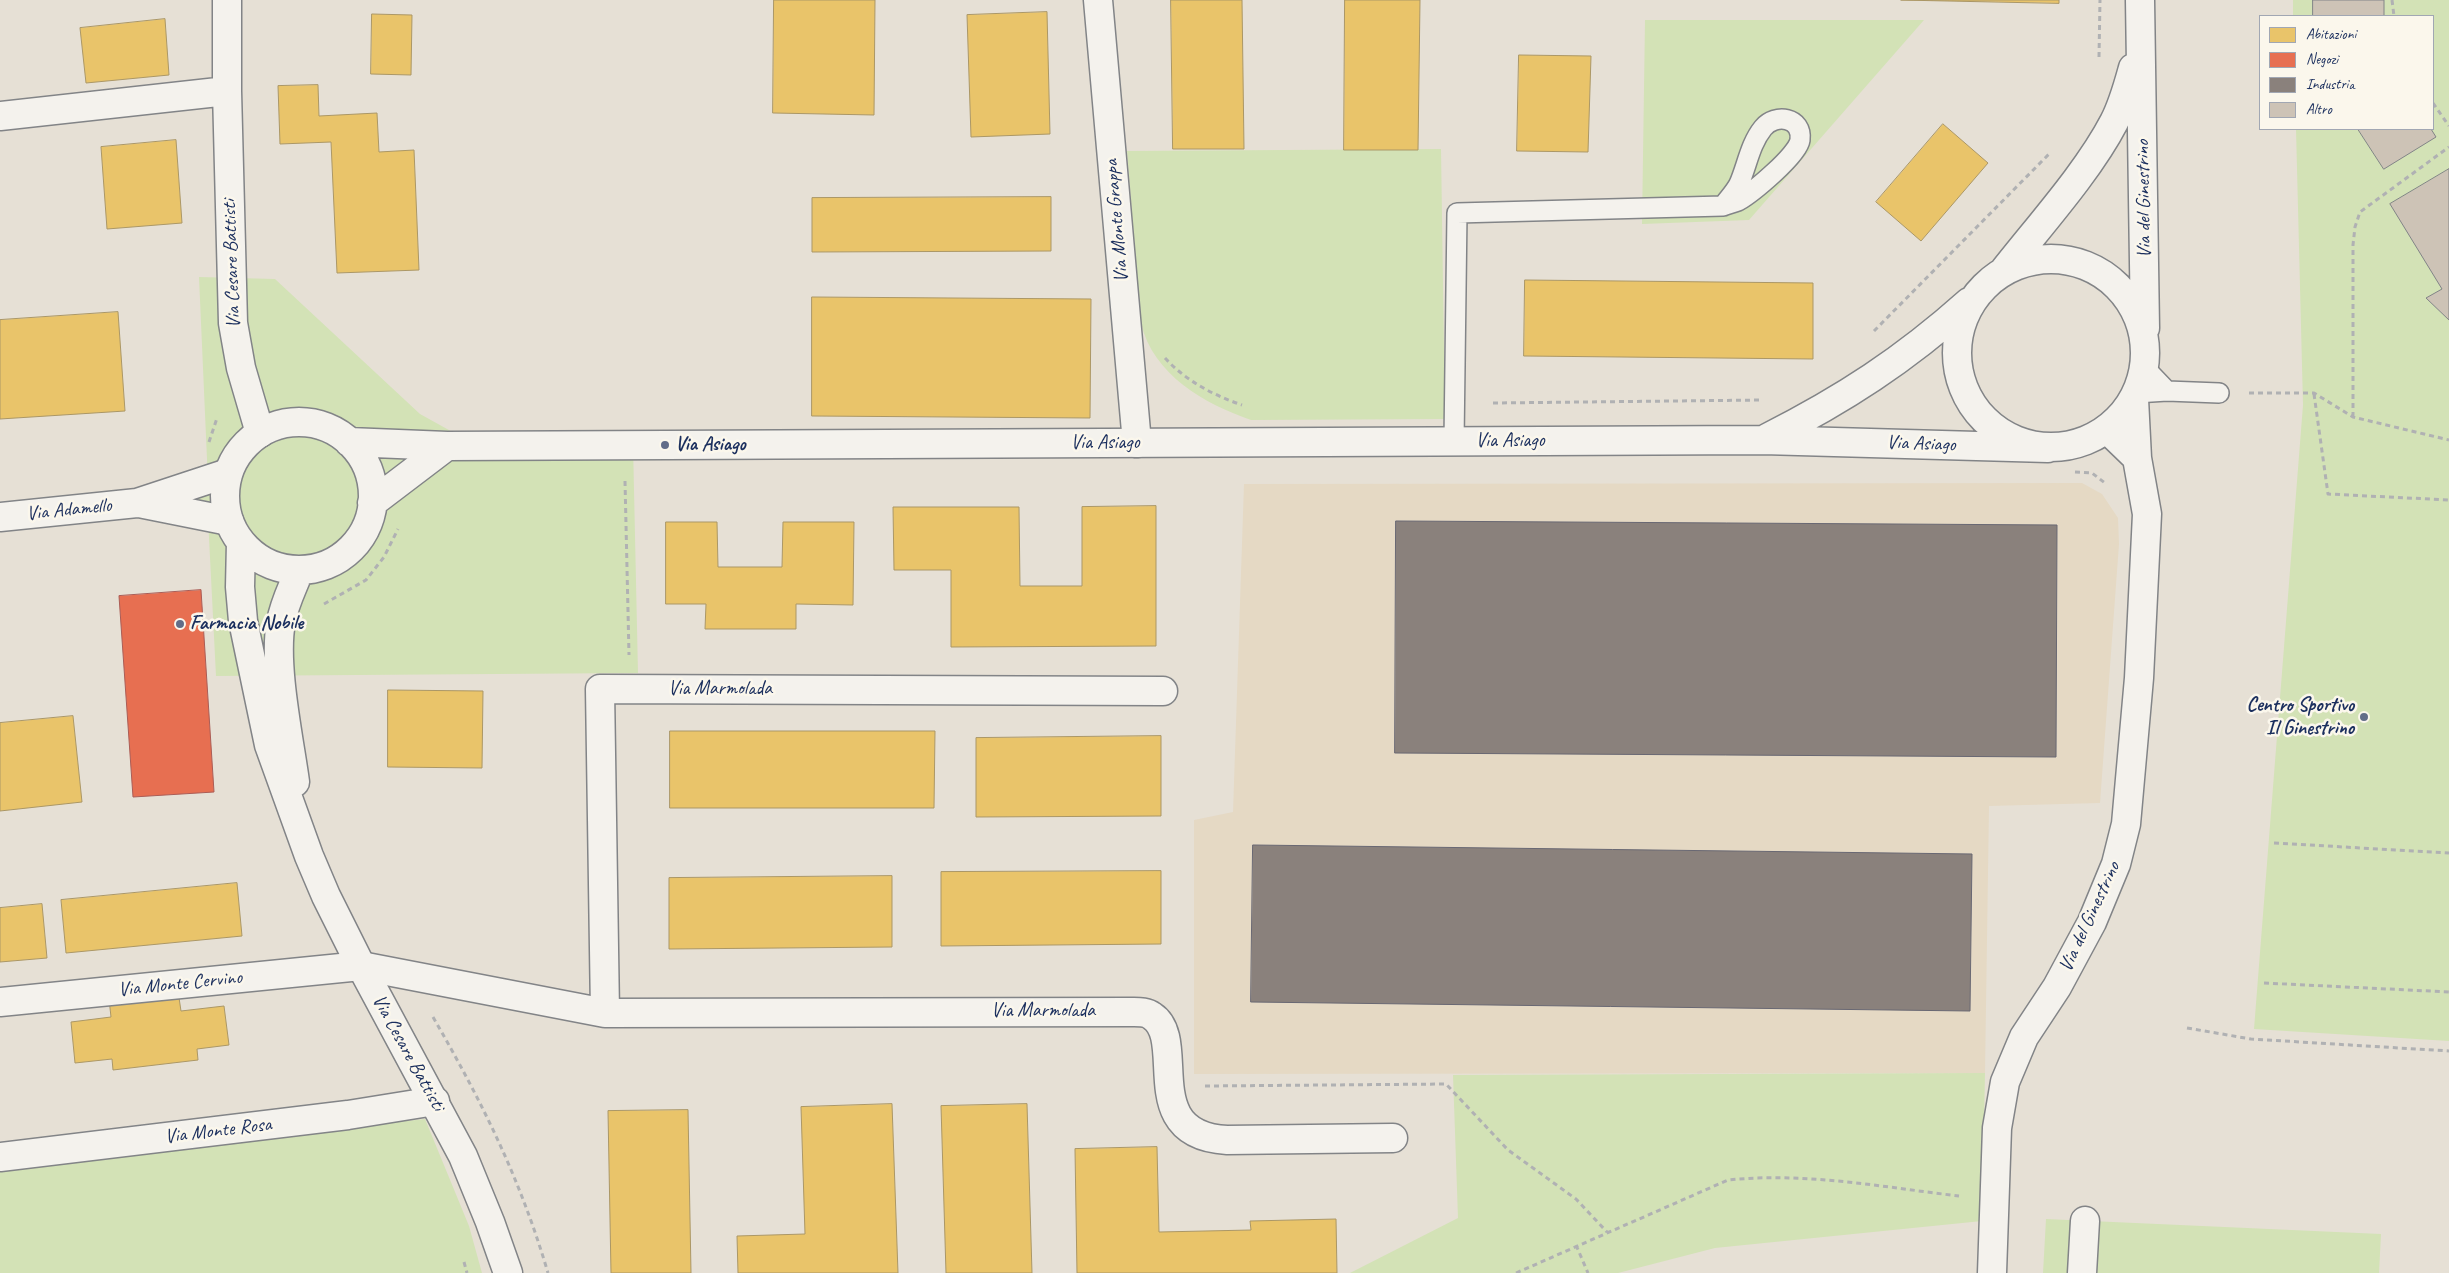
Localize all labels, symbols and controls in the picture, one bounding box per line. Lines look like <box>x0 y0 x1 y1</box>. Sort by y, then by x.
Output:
legend <box>2259 15 2434 130</box>
text: Abitazioni <box>2306 25 2356 44</box>
text: Negozi <box>2306 50 2338 69</box>
text: Industria <box>2306 75 2354 94</box>
text: Altro <box>2306 100 2332 119</box>
street label: Via del Ginestrino <box>2131 139 2157 259</box>
street label: Via Monte Grappa <box>1100 158 1134 284</box>
street label: Via Cesare Battisti <box>218 199 246 329</box>
street label: Via Asiago <box>1476 429 1544 453</box>
street label: Via Asiago <box>1071 431 1139 455</box>
street label: Via Asiago <box>1886 431 1956 457</box>
place label: Via Asiago <box>675 433 745 457</box>
marker: Via Asiago <box>659 439 671 451</box>
street label: Via Adamello <box>25 494 113 526</box>
place label: Farmacia Nobile <box>190 612 303 636</box>
marker: Farmacia Nobile <box>174 618 186 630</box>
street label: Via Marmolada <box>668 677 772 701</box>
place label: Centro Sportivo Il Ginestrino <box>2246 694 2354 741</box>
marker: Centro Sportivo Il Ginestrino <box>2358 711 2370 723</box>
street label: Via del Ginestrino <box>2054 858 2126 976</box>
street label: Via Monte Cervino <box>117 966 243 1002</box>
street label: Via Cesare Battisti <box>366 991 450 1115</box>
street label: Via Marmolada <box>991 999 1095 1023</box>
street label: Via Monte Rosa <box>163 1113 273 1149</box>

